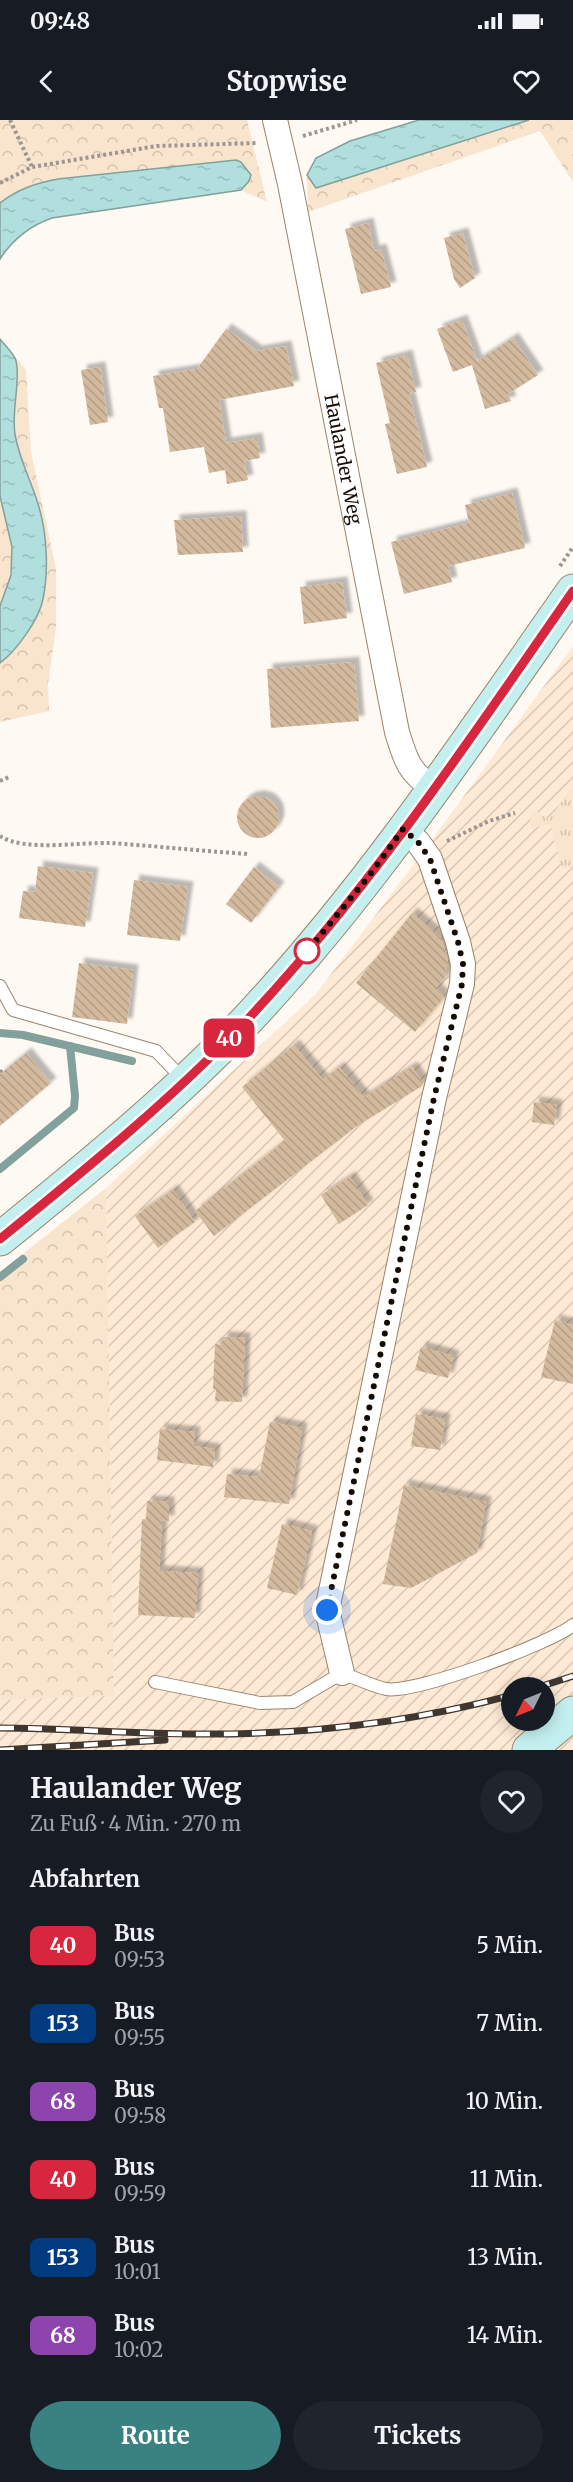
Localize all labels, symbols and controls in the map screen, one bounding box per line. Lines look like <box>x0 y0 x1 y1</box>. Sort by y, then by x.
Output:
text: 09:48 <box>30 7 90 35</box>
text: Stopwise <box>226 64 347 98</box>
icon: back <box>30 65 63 98</box>
icon: heart <box>510 65 543 98</box>
street label: Haulander Weg <box>320 392 368 526</box>
unlabelled marker <box>294 938 320 964</box>
line badge: 40 <box>202 1018 256 1058</box>
text: 40 <box>216 1025 243 1052</box>
your location <box>312 1595 342 1625</box>
north arrow <box>501 1677 555 1731</box>
map controls <box>501 1677 555 1731</box>
text: Haulander Weg <box>30 1770 242 1806</box>
button: heart <box>480 1770 543 1833</box>
text: Zu Fuß · 4 Min. · 270 m <box>30 1811 241 1836</box>
text: Abfahrten <box>30 1865 140 1893</box>
text: Bus <box>114 1919 155 1947</box>
text: 5 Min. <box>476 1931 543 1959</box>
text: 40 <box>50 1932 77 1959</box>
text: 09:53 <box>114 1947 165 1972</box>
text: Bus <box>114 1997 155 2025</box>
text: 7 Min. <box>477 2009 543 2037</box>
text: 153 <box>47 2010 79 2037</box>
text: 09:55 <box>114 2025 165 2050</box>
text: Bus <box>114 2075 155 2103</box>
text: 10 Min. <box>466 2087 543 2115</box>
text: 68 <box>50 2088 76 2115</box>
text: 09:58 <box>114 2103 166 2128</box>
text: Bus <box>114 2153 155 2181</box>
text: 11 Min. <box>470 2165 543 2193</box>
text: 40 <box>50 2166 77 2193</box>
text: 09:59 <box>114 2181 166 2206</box>
text: Bus <box>114 2231 155 2259</box>
text: 13 Min. <box>467 2243 543 2271</box>
text: 153 <box>47 2244 79 2271</box>
text: 10:01 <box>114 2259 160 2284</box>
text: Bus <box>114 2309 155 2337</box>
text: 14 Min. <box>467 2321 543 2349</box>
text: 68 <box>50 2322 76 2349</box>
text: 10:02 <box>114 2337 163 2362</box>
button: Route <box>30 2401 281 2470</box>
button: Tickets <box>293 2401 543 2470</box>

